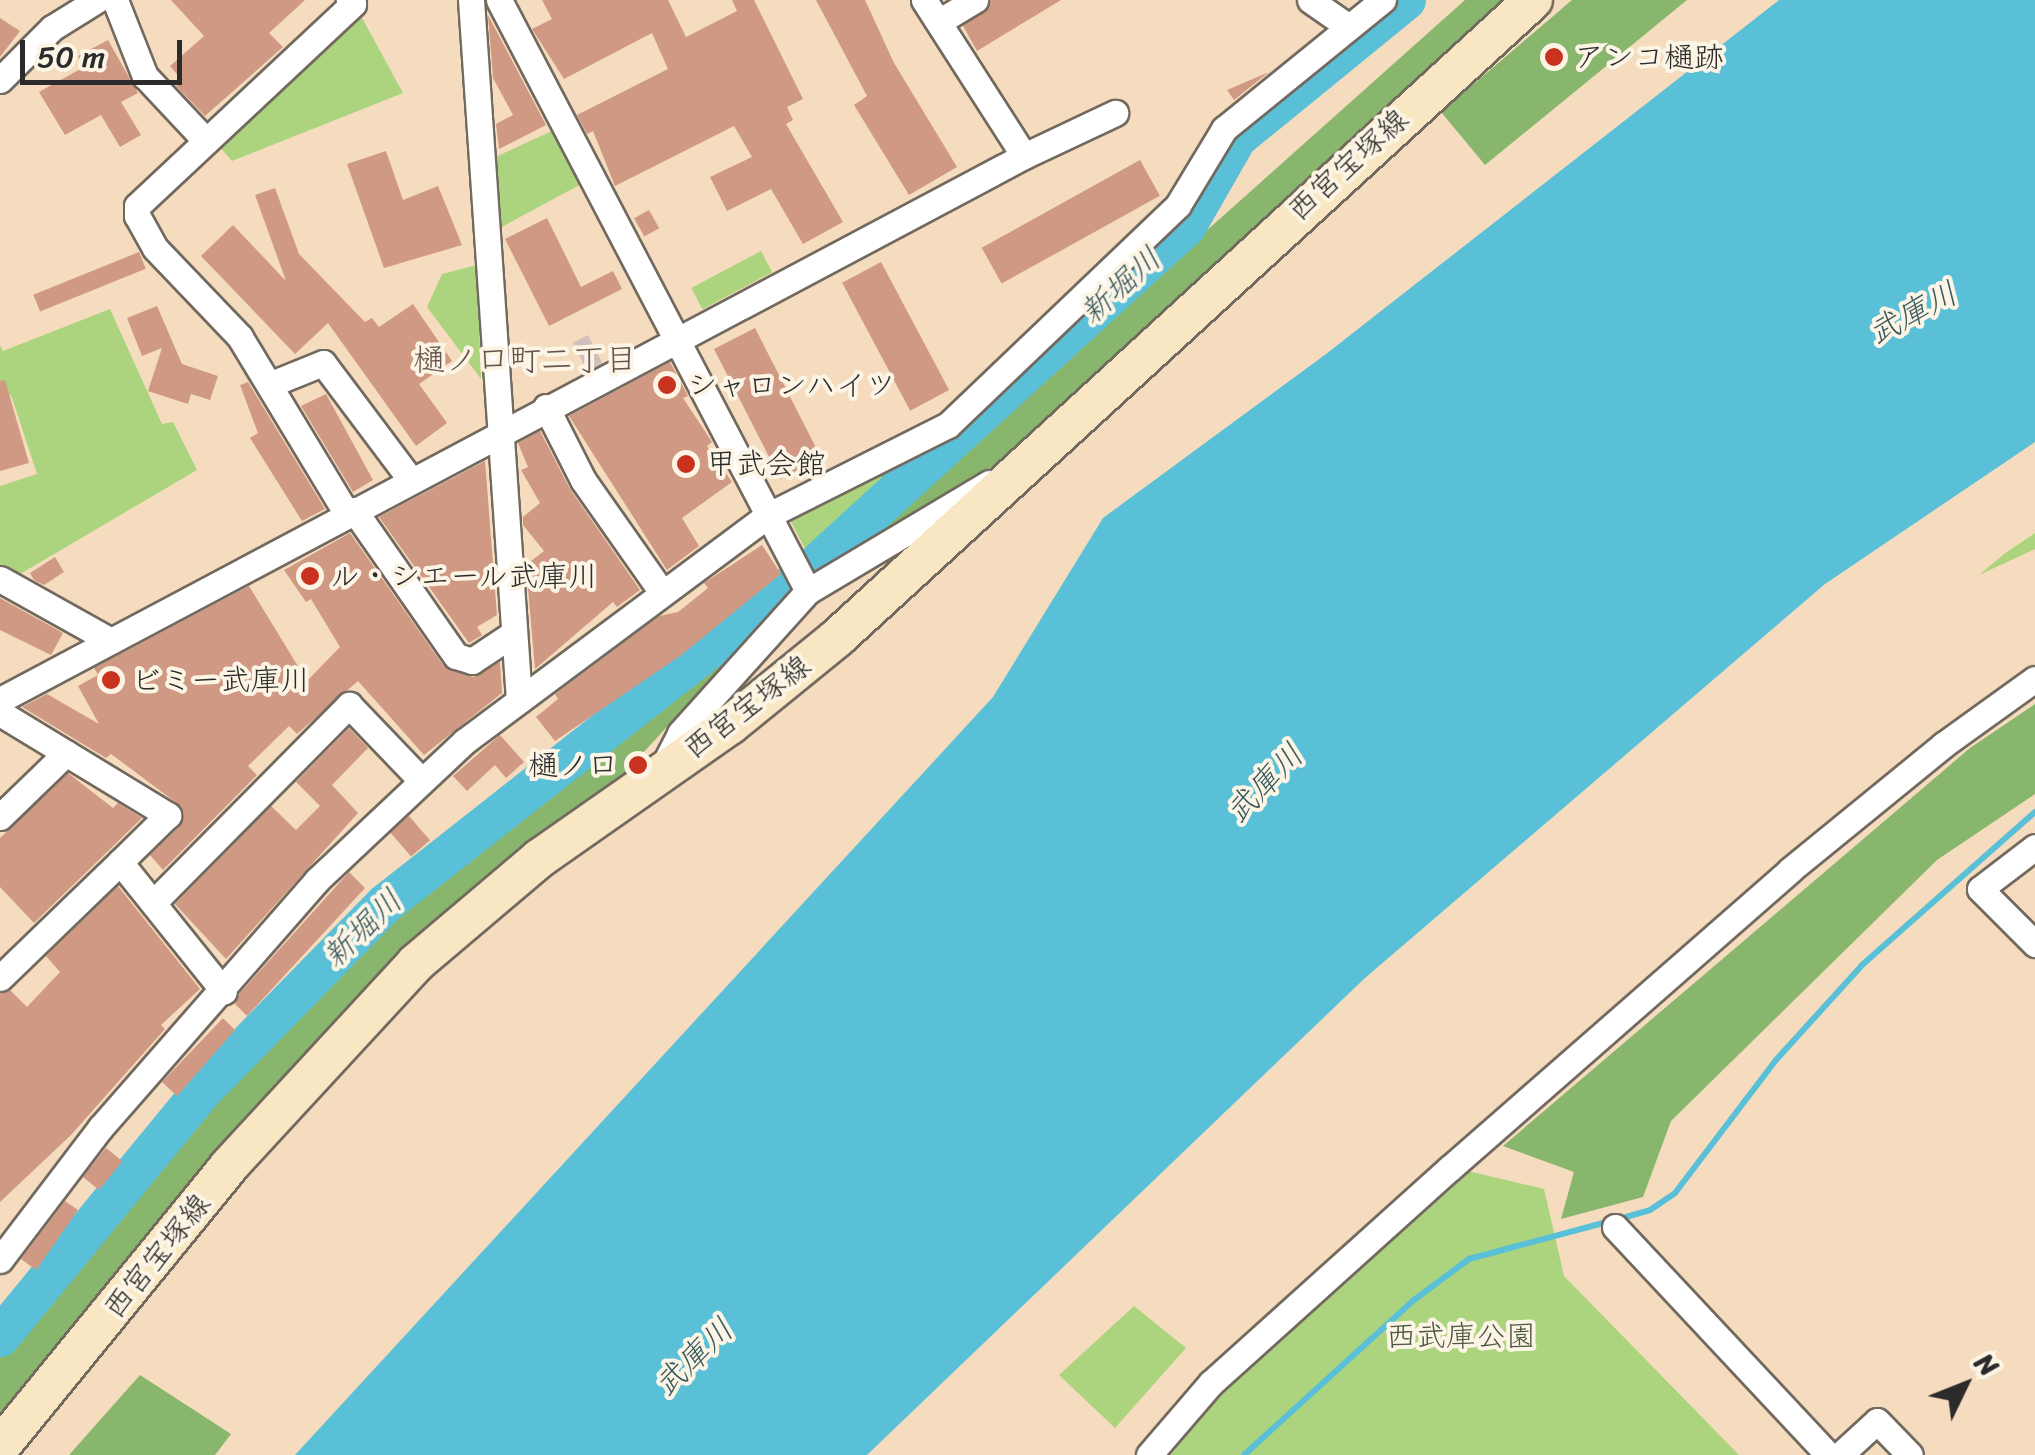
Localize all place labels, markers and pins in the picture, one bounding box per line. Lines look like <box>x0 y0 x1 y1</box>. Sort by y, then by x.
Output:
place label: アンコ樋跡 <box>1574 39 1724 75</box>
marker: アンコ樋跡 <box>1543 46 1565 68</box>
place label: シャロンハイツ <box>687 367 897 403</box>
marker: シャロンハイツ <box>656 374 678 396</box>
place label: 甲武会館 <box>706 446 826 482</box>
marker: 甲武会館 <box>675 453 697 475</box>
place label: ル・シエール武庫川 <box>330 558 600 594</box>
marker: ル・シエール武庫川 <box>299 565 321 587</box>
place label: ビミー武庫川 <box>131 662 310 698</box>
marker: ビミー武庫川 <box>100 669 122 691</box>
place label: 樋ノ口 <box>528 747 618 783</box>
marker: 樋ノ口 <box>627 754 649 776</box>

